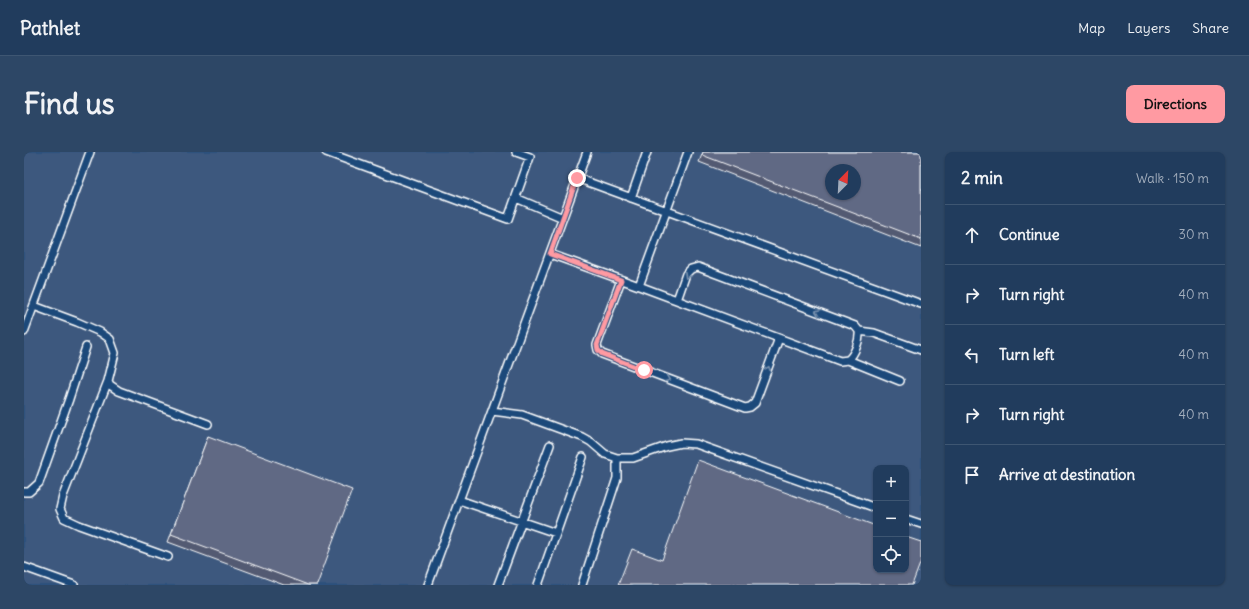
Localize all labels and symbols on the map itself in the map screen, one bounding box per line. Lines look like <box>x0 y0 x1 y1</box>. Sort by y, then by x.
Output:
north arrow <box>825 164 861 200</box>
route end <box>568 169 586 187</box>
one-way arrow <box>684 272 692 279</box>
one-way arrow <box>815 309 822 317</box>
route start <box>635 361 653 379</box>
one-way arrow <box>763 366 772 373</box>
one-way arrow <box>665 374 672 382</box>

